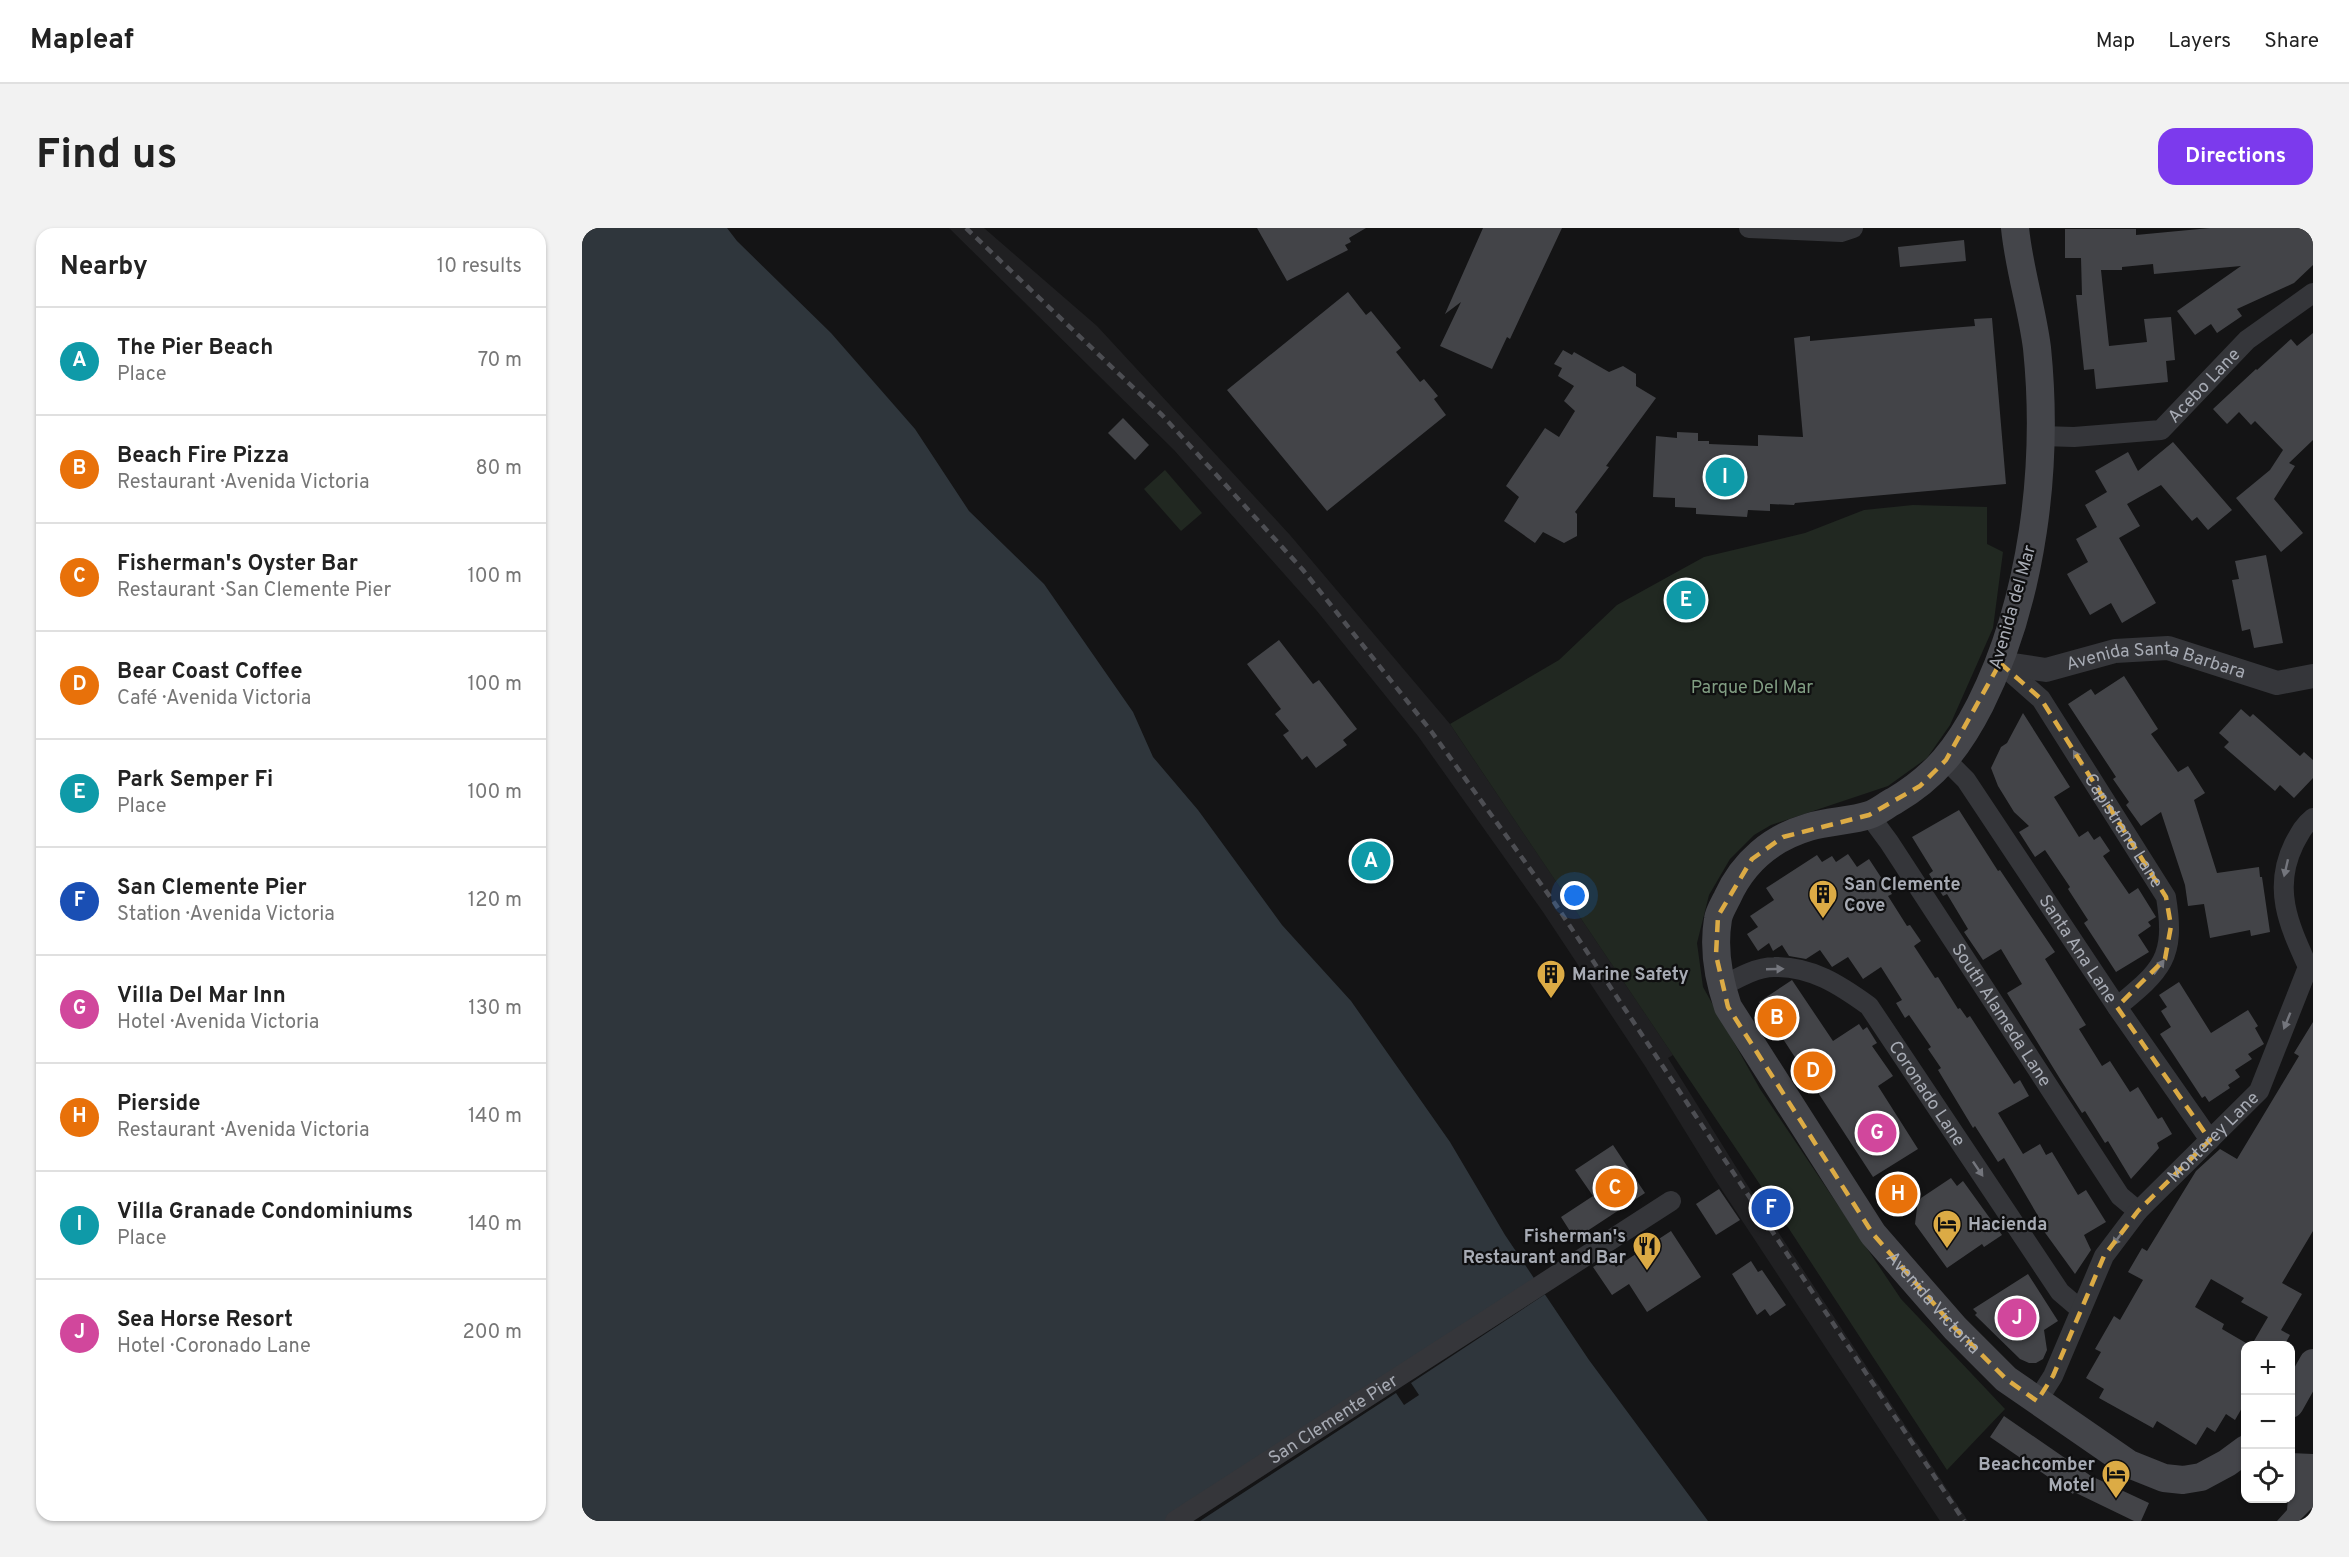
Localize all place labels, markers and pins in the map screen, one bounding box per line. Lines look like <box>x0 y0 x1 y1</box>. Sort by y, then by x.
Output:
pin: I <box>1706 454 1744 500</box>
pin: E <box>1666 578 1706 622</box>
pin: A <box>1352 838 1390 884</box>
place label: San Clemente Cove <box>1844 874 1960 918</box>
building icon: San Clemente Cove <box>1807 878 1839 920</box>
building icon: Marine Safety <box>1535 958 1567 1000</box>
place label: Marine Safety <box>1572 964 1689 987</box>
pin: B <box>1758 996 1796 1040</box>
pin: D <box>1794 1048 1832 1094</box>
pin: G <box>1858 1110 1896 1156</box>
pin: C <box>1596 1166 1634 1210</box>
pin: H <box>1878 1172 1918 1216</box>
pin: F <box>1752 1186 1790 1230</box>
hotel icon: Hacienda <box>1931 1208 1963 1250</box>
place label: Hacienda <box>1968 1214 2047 1237</box>
place label: Fisherman's Restaurant and Bar <box>1463 1226 1626 1270</box>
restaurant icon: Fisherman's Restaurant and Bar <box>1631 1230 1663 1272</box>
pin: J <box>1998 1296 2036 1340</box>
place label: Beachcomber Motel <box>1978 1454 2096 1498</box>
hotel icon: Beachcomber Motel <box>2100 1458 2132 1500</box>

